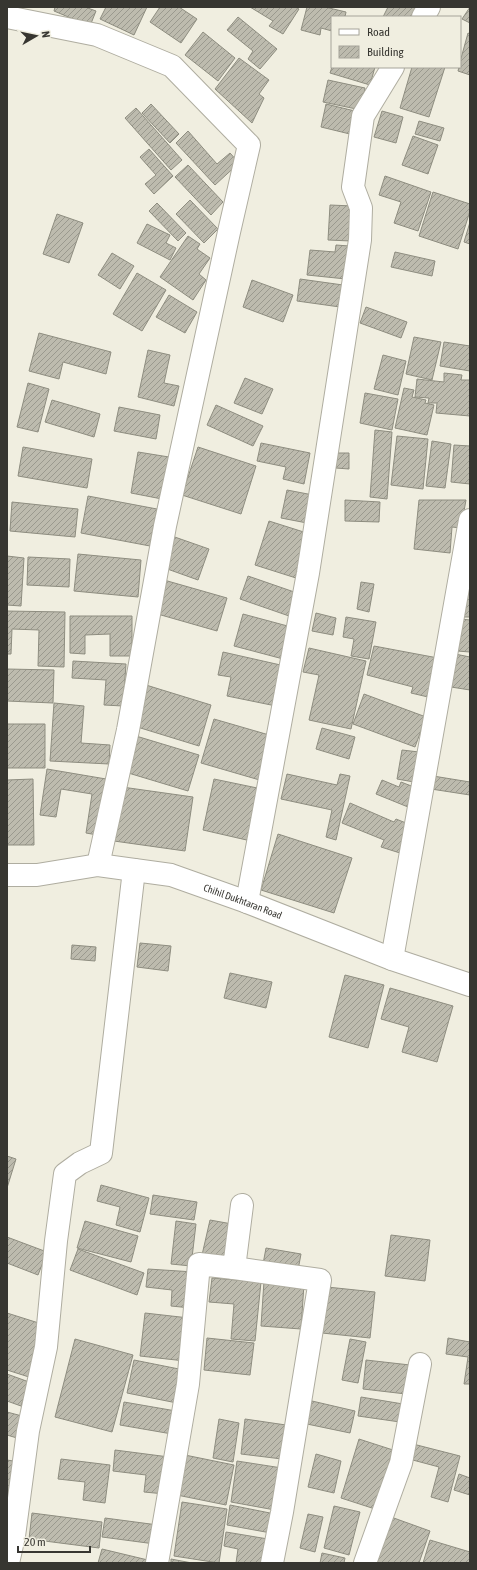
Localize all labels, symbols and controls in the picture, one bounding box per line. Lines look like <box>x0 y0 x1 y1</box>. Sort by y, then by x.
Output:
north arrow <box>16 16 56 56</box>
legend <box>331 16 461 68</box>
text: Road <box>367 25 390 39</box>
text: N <box>39 30 52 39</box>
text: Building <box>367 45 405 59</box>
street label: Chihil Dukhtaran Road <box>202 882 284 921</box>
scale bar <box>18 1528 90 1554</box>
text: 20 m <box>24 1535 46 1549</box>

